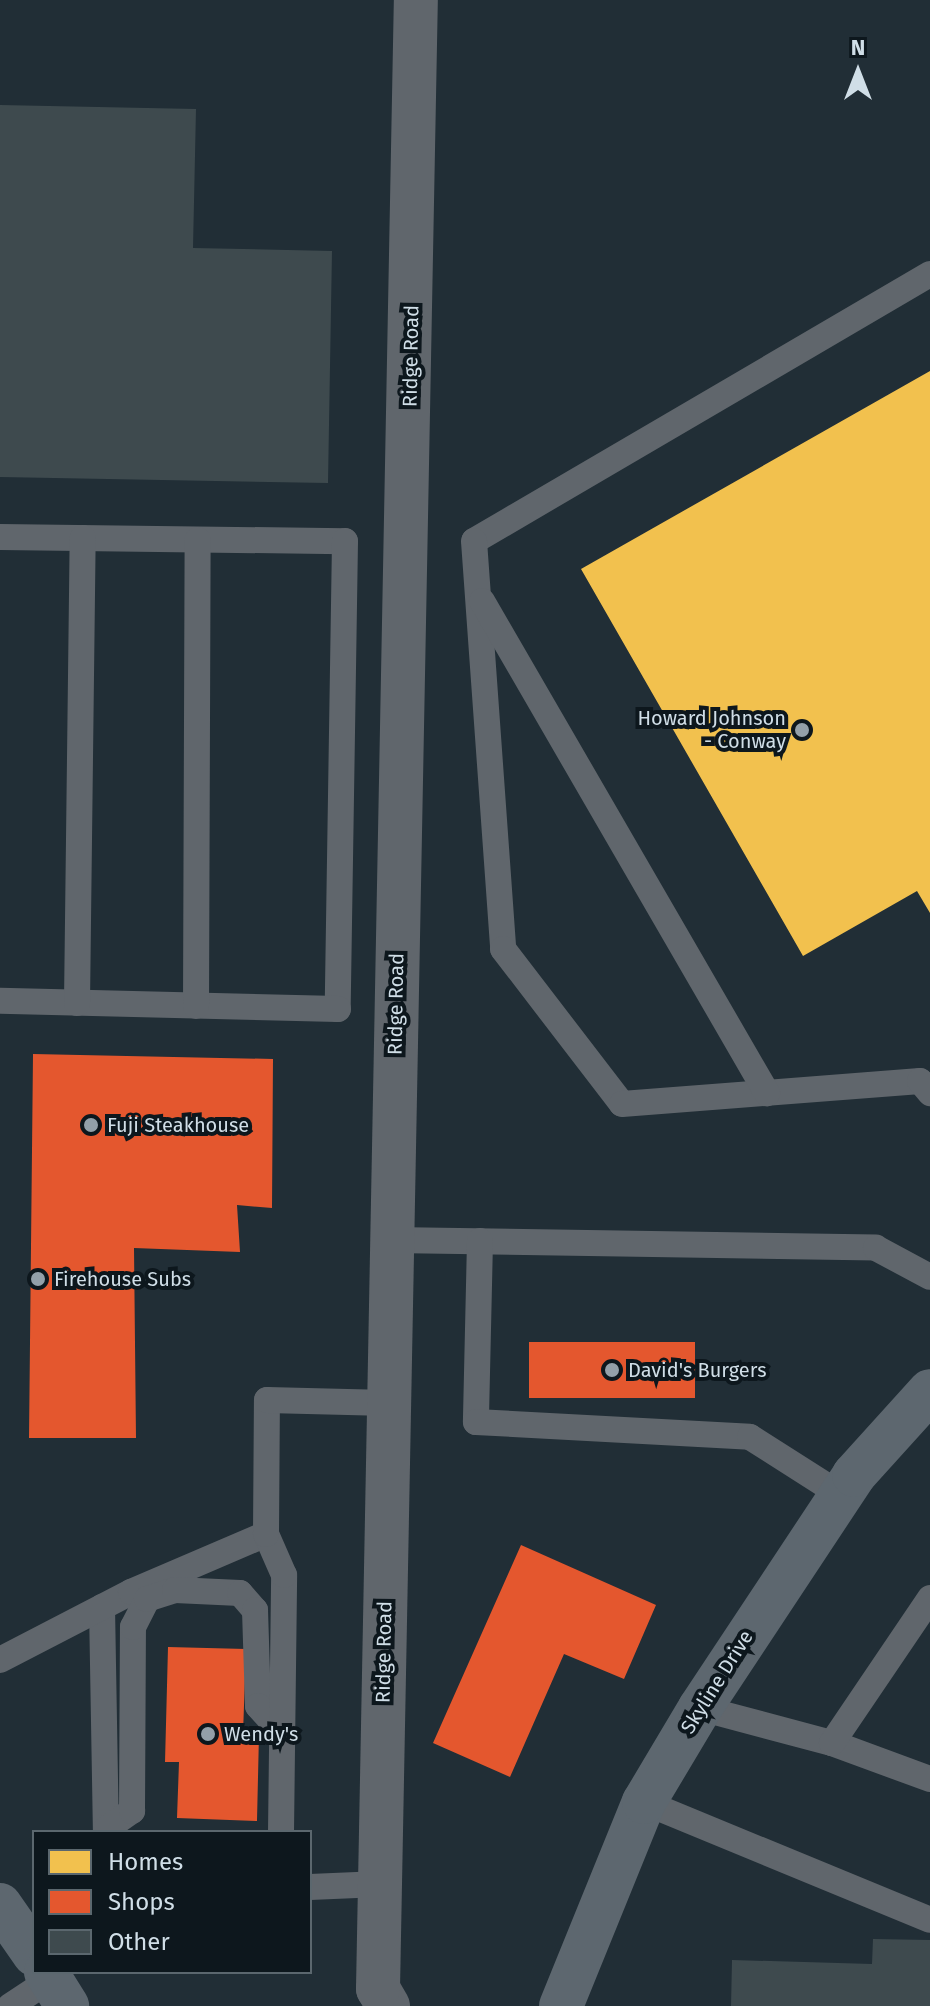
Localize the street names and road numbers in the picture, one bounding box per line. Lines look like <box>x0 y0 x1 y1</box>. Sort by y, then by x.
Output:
street label: Ridge Road <box>398 305 424 407</box>
street label: Ridge Road <box>383 953 409 1055</box>
street label: Ridge Road <box>371 1601 397 1703</box>
street label: Skyline Drive <box>676 1626 758 1738</box>

